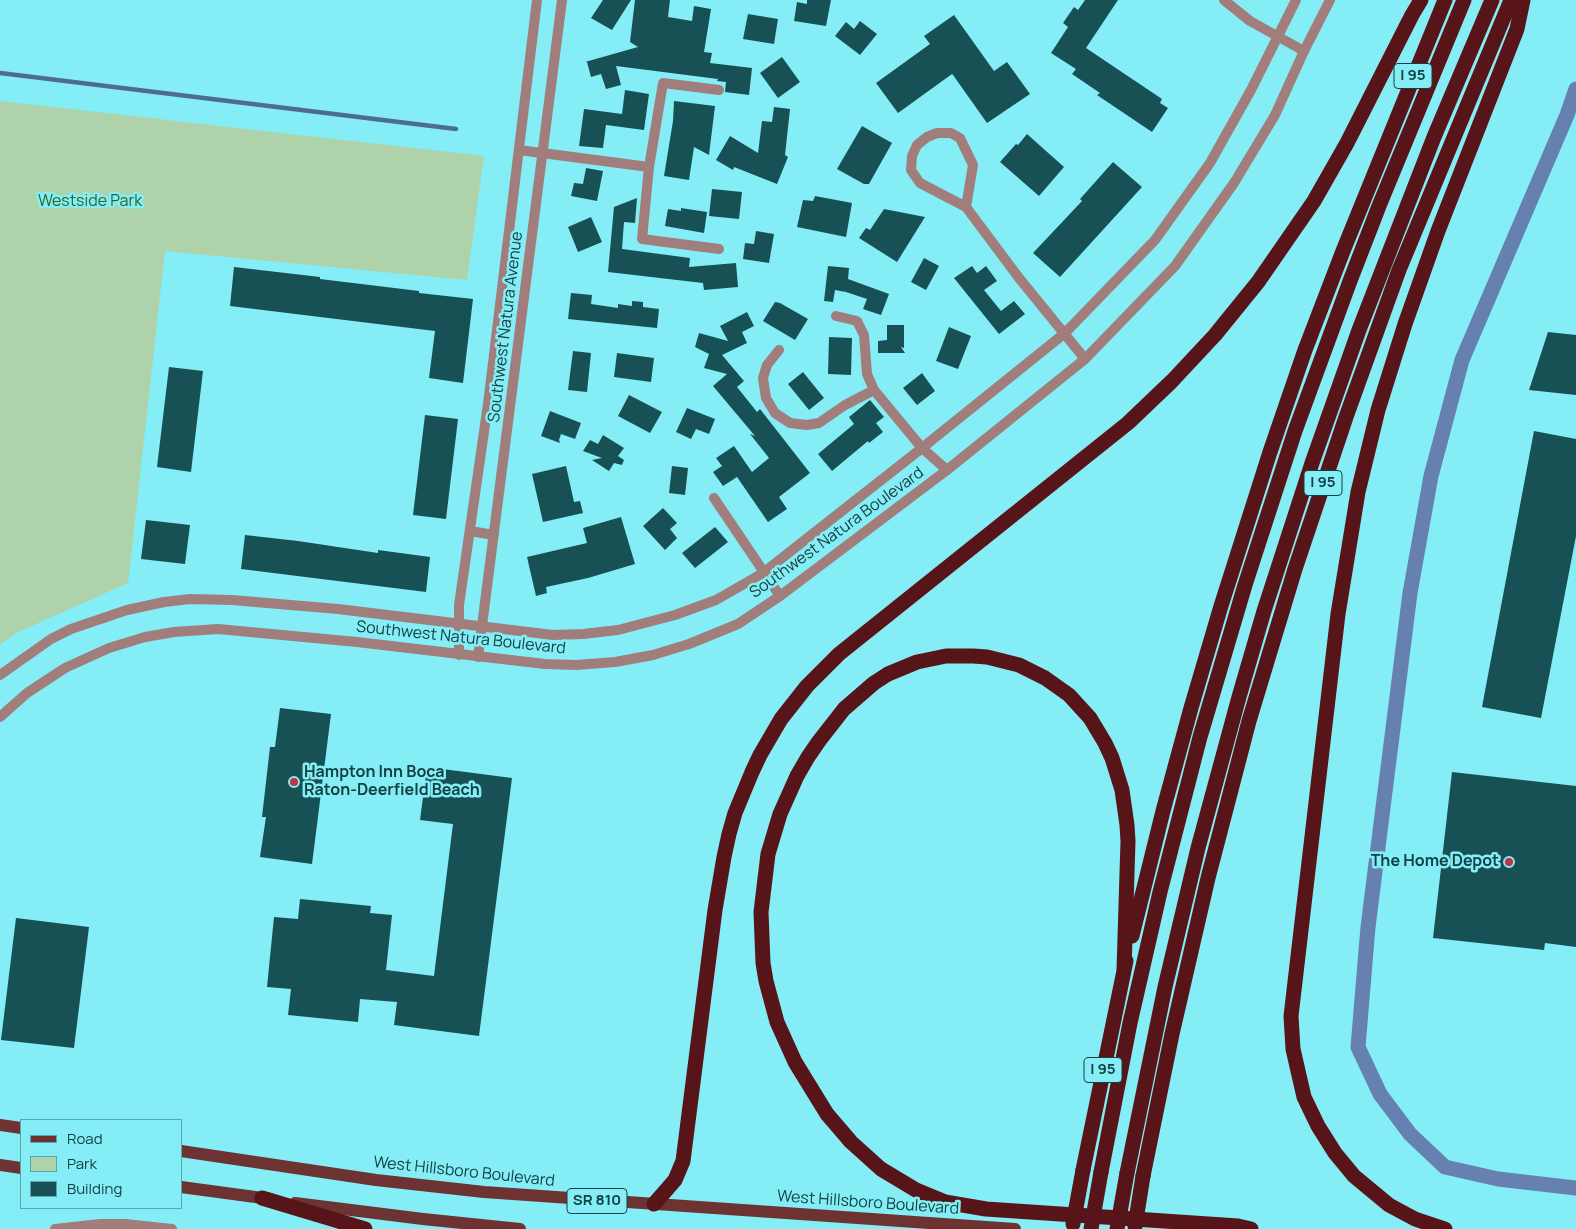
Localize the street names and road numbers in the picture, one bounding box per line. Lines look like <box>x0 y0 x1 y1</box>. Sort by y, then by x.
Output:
road number: I 95 <box>1394 64 1432 88</box>
street label: Southwest Natura Avenue <box>485 230 527 424</box>
street label: Southwest Natura Boulevard <box>746 463 928 603</box>
road number: I 95 <box>1304 470 1342 496</box>
street label: Southwest Natura Boulevard <box>355 617 567 659</box>
road number: I 95 <box>1084 1058 1122 1082</box>
street label: West Hillsboro Boulevard <box>372 1153 556 1191</box>
street label: West Hillsboro Boulevard <box>776 1187 960 1219</box>
road number: SR 810 <box>567 1188 627 1214</box>

